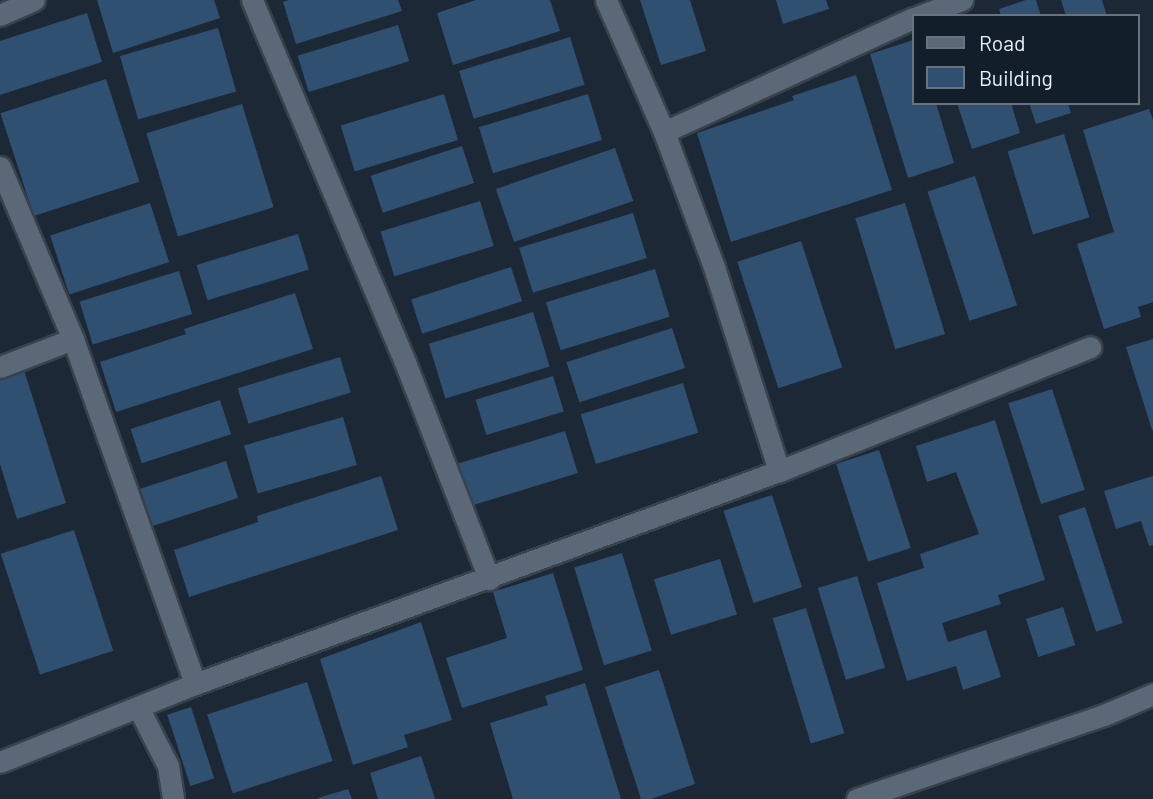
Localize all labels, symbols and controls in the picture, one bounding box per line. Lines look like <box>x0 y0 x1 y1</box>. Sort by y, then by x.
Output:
legend <box>912 14 1139 105</box>
text: Road <box>979 30 1025 55</box>
text: Building <box>979 65 1053 90</box>

